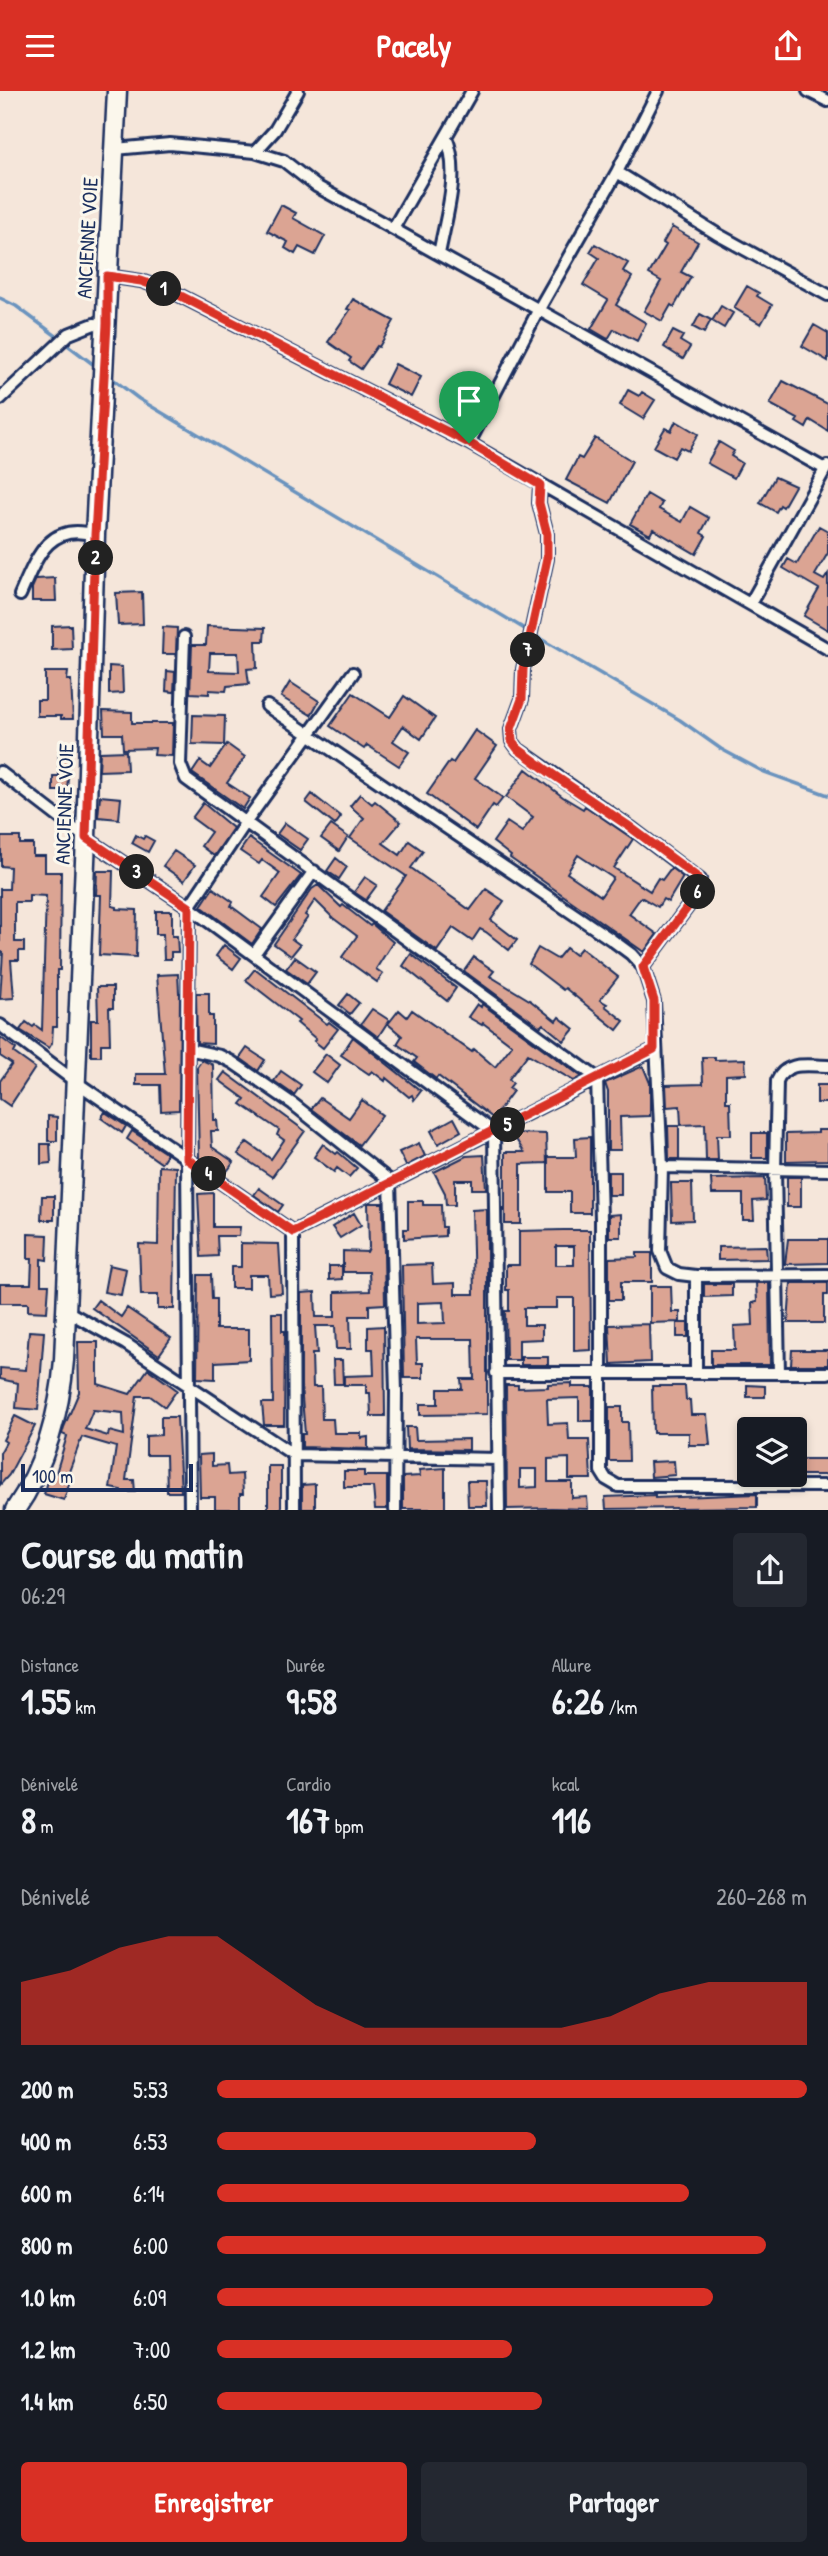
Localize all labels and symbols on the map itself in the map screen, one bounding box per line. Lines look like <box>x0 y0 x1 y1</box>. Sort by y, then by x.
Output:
street label: ANCIENNE VOIE <box>69 177 105 299</box>
pin: 1 <box>146 271 182 307</box>
pin <box>439 371 499 443</box>
pin: 2 <box>78 540 114 575</box>
pin: 7 <box>510 633 546 667</box>
street label: ANCIENNE VOIE <box>47 743 81 865</box>
pin: 3 <box>120 855 154 889</box>
pin: 6 <box>680 875 716 909</box>
pin: 5 <box>490 1107 526 1143</box>
pin: 4 <box>192 1157 227 1191</box>
scale bar <box>21 1461 192 1492</box>

